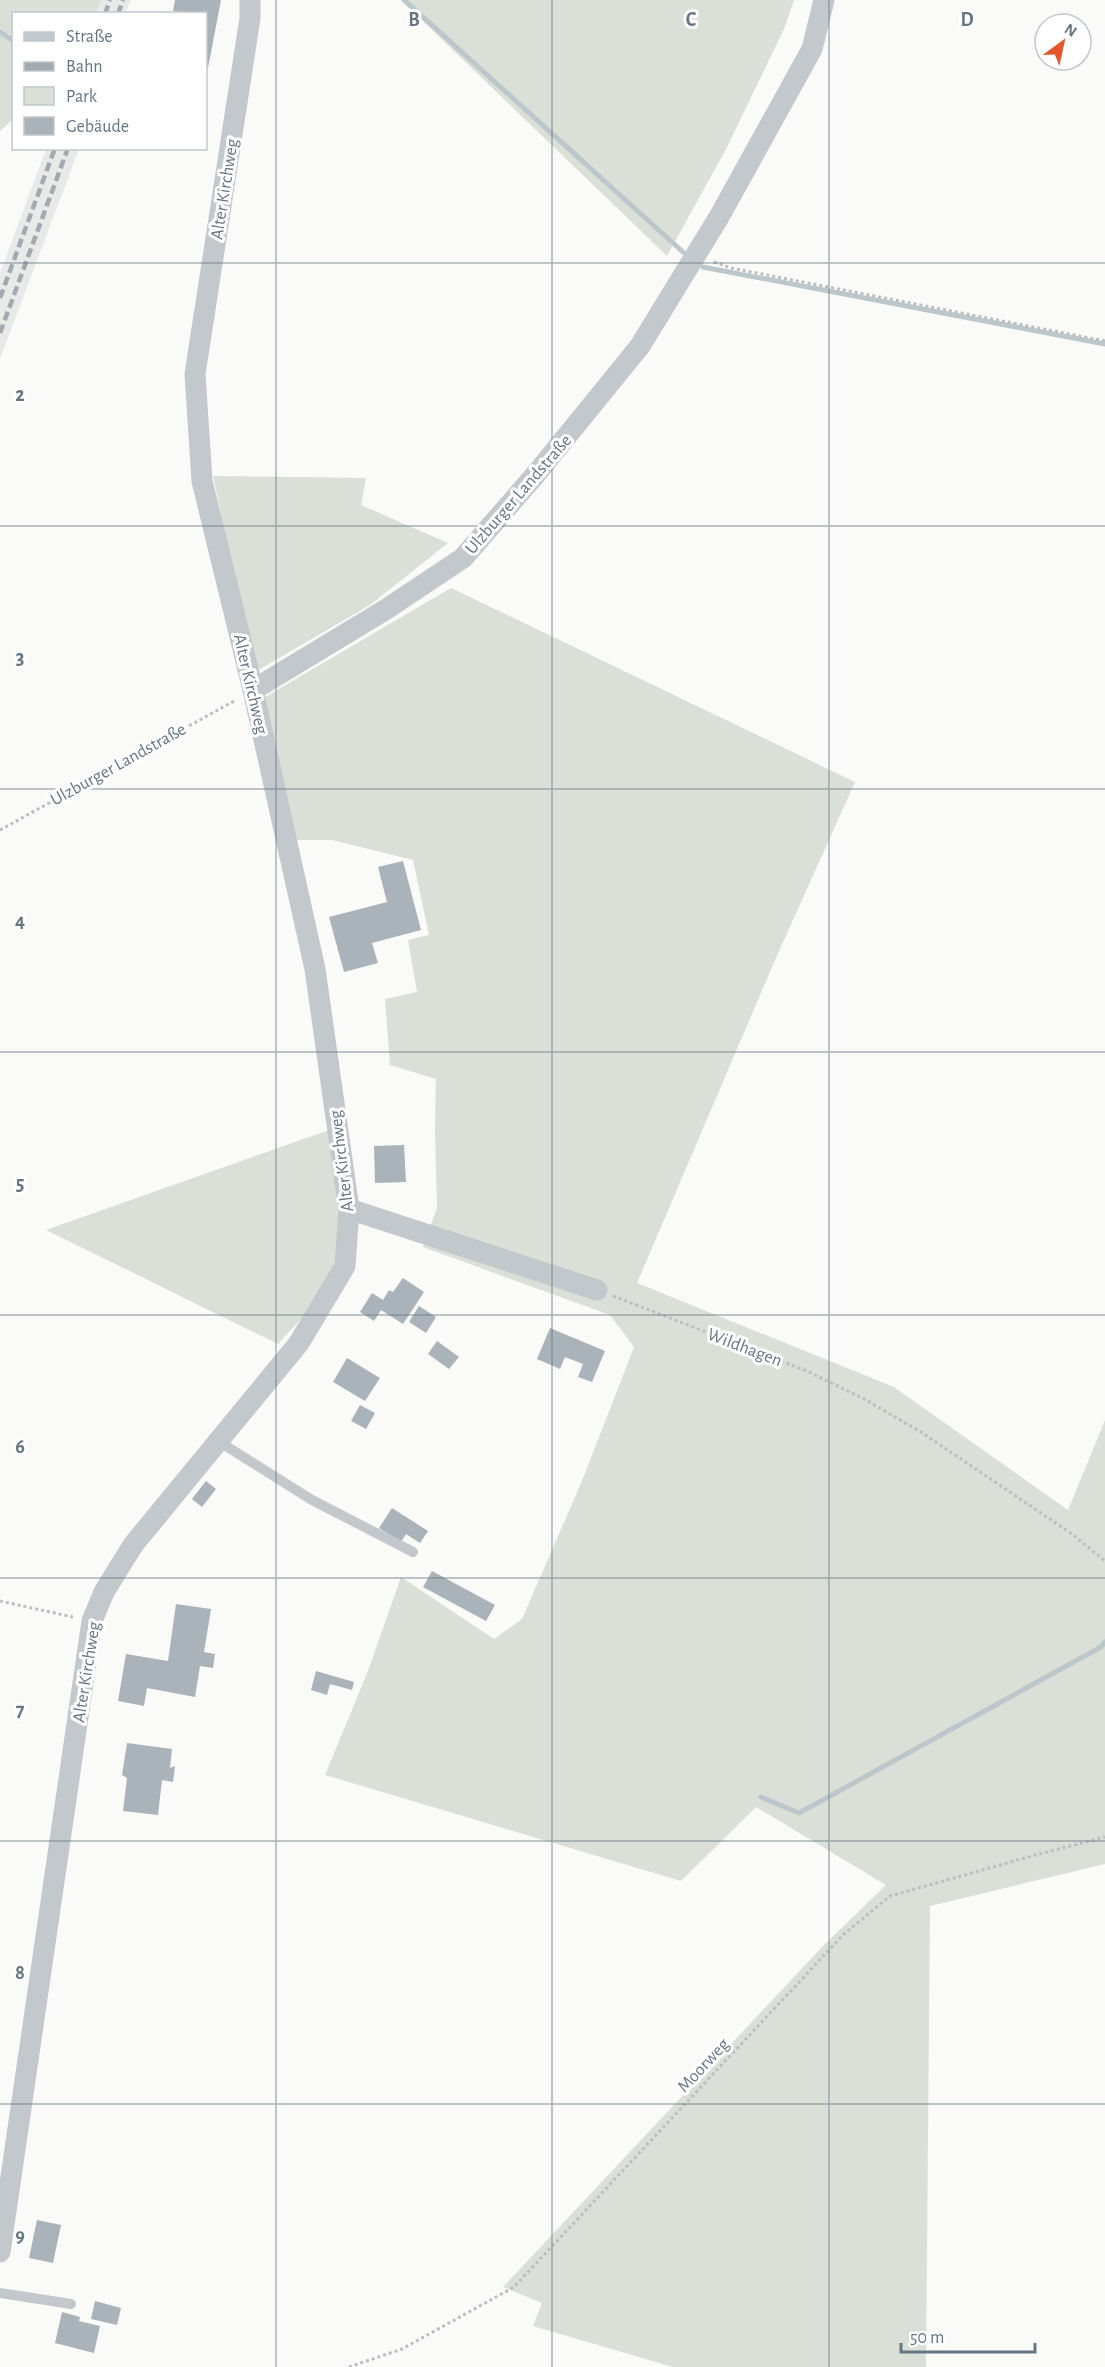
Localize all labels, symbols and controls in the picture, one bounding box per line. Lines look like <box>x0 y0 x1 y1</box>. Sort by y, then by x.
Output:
text: B <box>408 10 420 30</box>
text: C <box>686 10 697 30</box>
text: D <box>960 10 974 30</box>
legend <box>12 12 207 150</box>
north arrow <box>1033 12 1093 72</box>
text: N <box>1062 21 1080 40</box>
text: Straße <box>66 28 112 46</box>
text: Bahn <box>66 58 102 76</box>
text: Park <box>66 88 98 106</box>
text: Gebäude <box>66 118 129 136</box>
street label: Alter Kirchweg <box>208 137 242 241</box>
text: 2 <box>15 385 25 405</box>
street label: Ulzburger Landstraße <box>462 431 575 558</box>
street label: Alter Kirchweg <box>230 632 270 736</box>
text: 3 <box>16 648 24 668</box>
street label: Ulzburger Landstraße <box>48 720 189 810</box>
text: 4 <box>15 911 25 931</box>
street label: Alter Kirchweg <box>327 1109 357 1213</box>
text: 5 <box>16 1174 24 1194</box>
street label: Wildhagen <box>705 1326 784 1370</box>
text: 6 <box>15 1437 25 1457</box>
street label: Alter Kirchweg <box>70 1620 104 1724</box>
text: 7 <box>16 1700 25 1720</box>
text: 8 <box>15 1963 25 1983</box>
street label: Moorweg <box>675 2035 733 2096</box>
text: 9 <box>15 2226 25 2246</box>
scale bar <box>901 2316 1034 2354</box>
text: 50 m <box>910 2329 944 2347</box>

